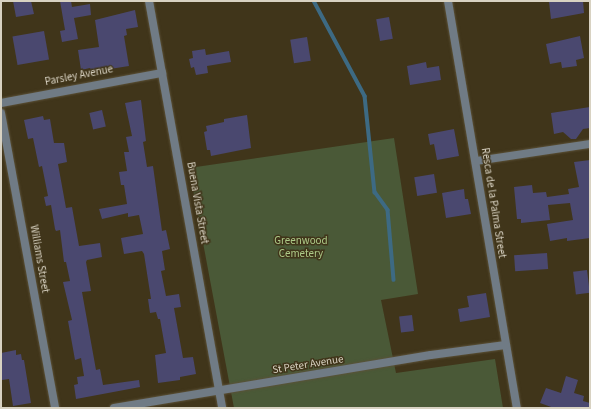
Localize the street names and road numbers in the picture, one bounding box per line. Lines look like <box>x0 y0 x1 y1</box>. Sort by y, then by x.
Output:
street label: Parsley Avenue <box>44 63 114 89</box>
street label: Resca de la Palma Street <box>478 147 508 259</box>
street label: Buena Vista Street <box>183 161 211 245</box>
street label: Williams Street <box>27 224 51 294</box>
street label: St Peter Avenue <box>272 353 344 377</box>

